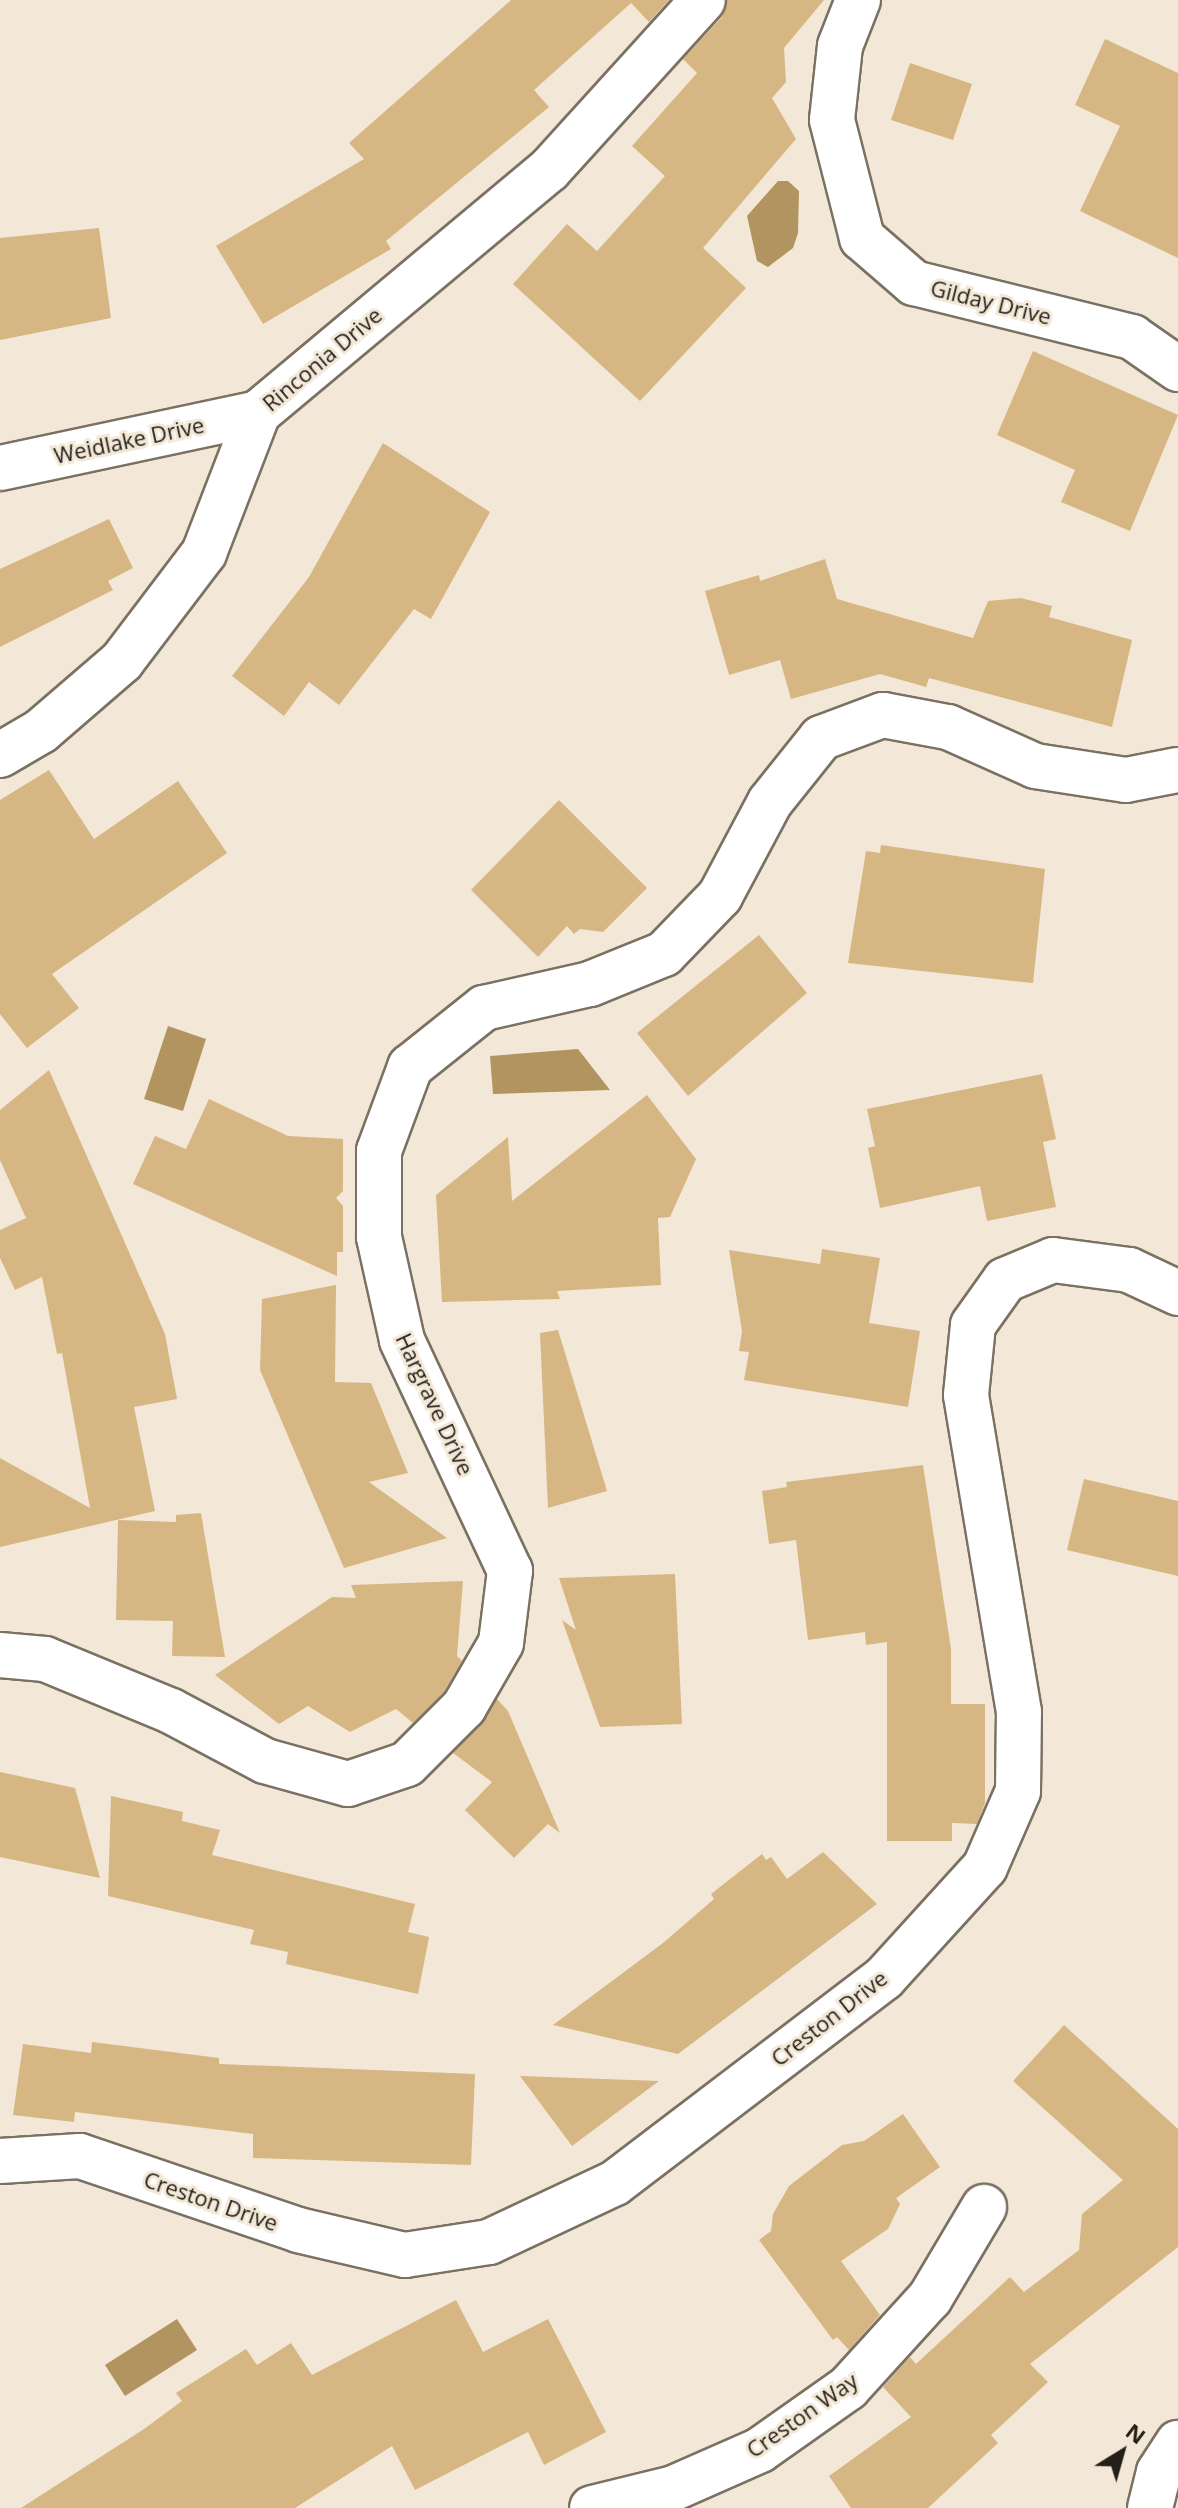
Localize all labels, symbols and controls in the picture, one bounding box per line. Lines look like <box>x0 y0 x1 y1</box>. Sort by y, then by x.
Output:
street label: Gilday Drive <box>928 274 1054 330</box>
street label: Rinconia Drive <box>257 302 387 416</box>
street label: Weidlake Drive <box>51 411 207 469</box>
street label: Hargrave Drive <box>391 1329 479 1479</box>
street label: Creston Drive <box>766 1965 892 2071</box>
street label: Creston Drive <box>141 2166 281 2236</box>
street label: Creston Way <box>741 2367 863 2463</box>
north arrow <box>1082 2412 1162 2492</box>
text: N <box>1120 2415 1153 2450</box>

